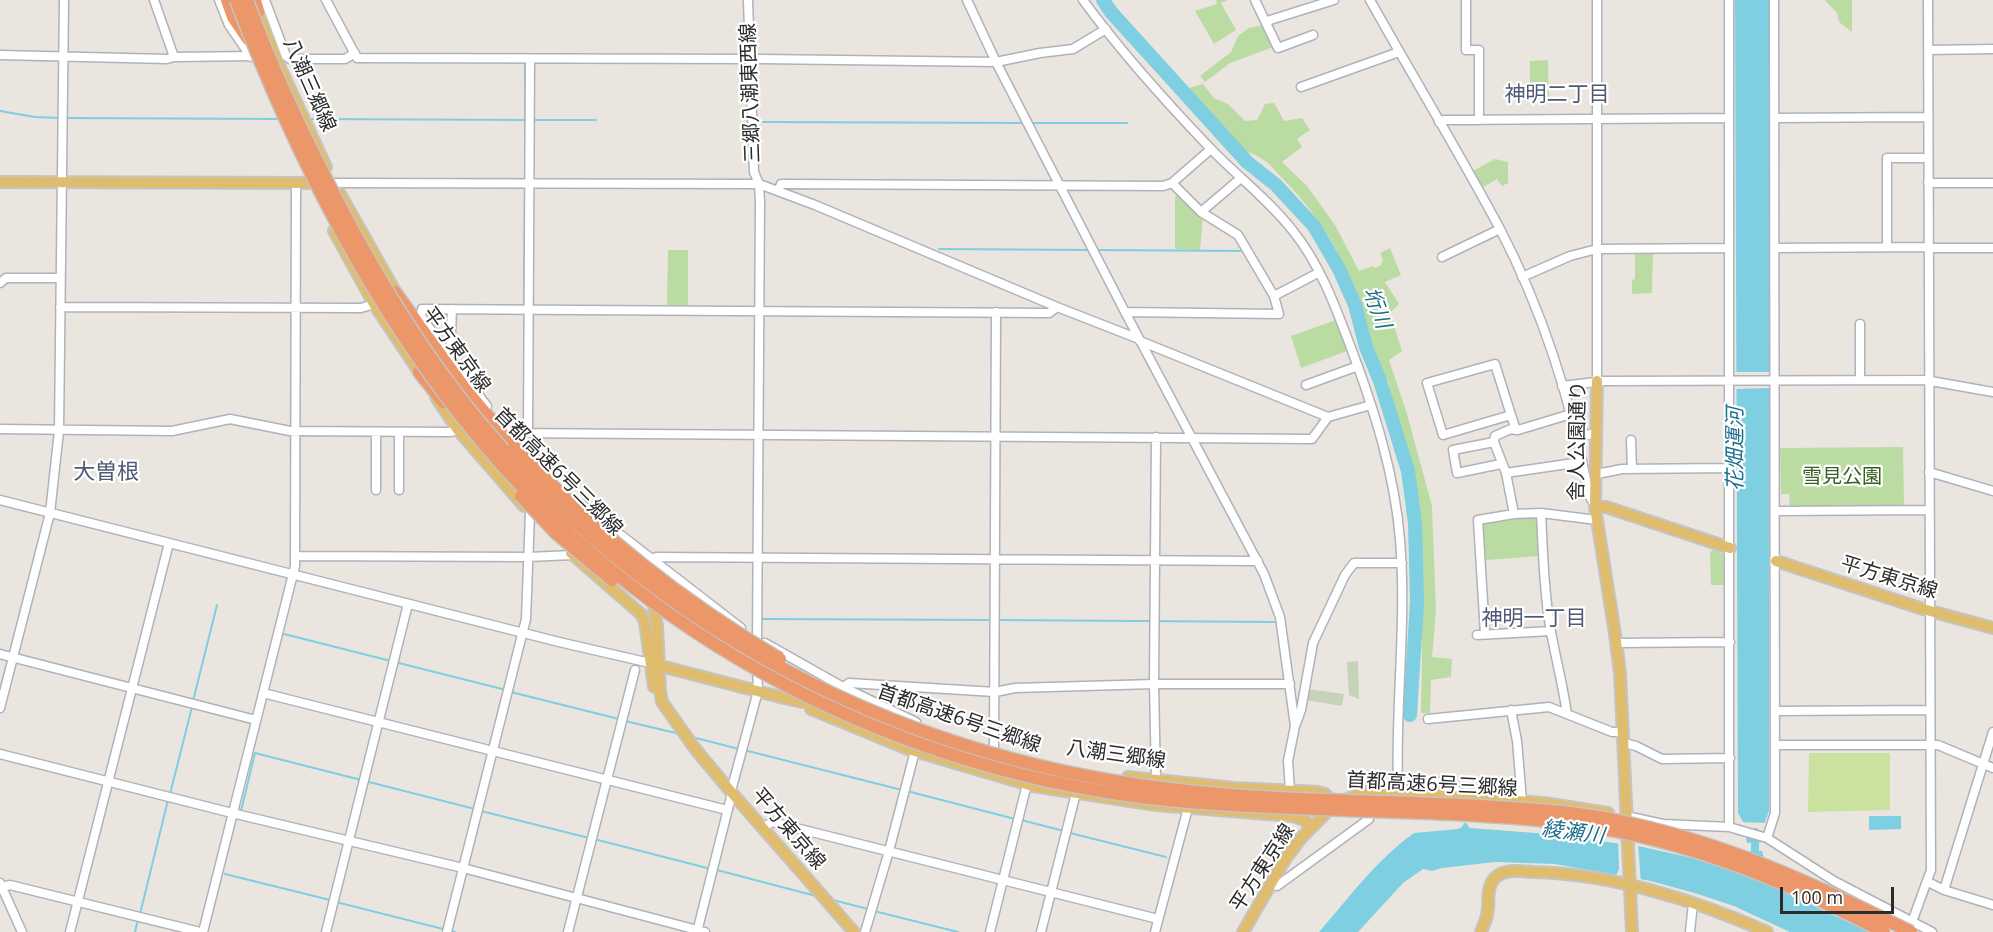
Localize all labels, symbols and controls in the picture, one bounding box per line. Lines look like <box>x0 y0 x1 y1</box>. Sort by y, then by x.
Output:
street label: 三郷八潮東西線 <box>737 23 765 163</box>
street label: 八潮三郷線 <box>278 34 340 136</box>
district label: 神明二丁目 <box>1505 82 1609 108</box>
water label: 垳川 <box>1357 284 1395 332</box>
street label: 平方東京線 <box>417 302 495 398</box>
street label: 舎人公園通り <box>1565 381 1591 501</box>
street label: 首都高速6号三郷線 <box>489 403 627 541</box>
water label: 花畑運河 <box>1723 407 1749 491</box>
district label: 大曽根 <box>73 460 139 486</box>
park label: 雪見公園 <box>1802 465 1882 489</box>
street label: 平方東京線 <box>1838 552 1940 604</box>
district label: 神明一丁目 <box>1482 606 1586 632</box>
street label: 首都高速6号三郷線 <box>874 680 1044 758</box>
street label: 八潮三郷線 <box>1065 736 1167 774</box>
street label: 首都高速6号三郷線 <box>1346 769 1518 801</box>
street label: 平方東京線 <box>746 783 830 875</box>
water label: 綾瀬川 <box>1540 817 1606 849</box>
street label: 平方東京線 <box>1226 820 1300 916</box>
scale bar <box>1783 875 1897 913</box>
text: 100 m <box>1791 885 1843 909</box>

